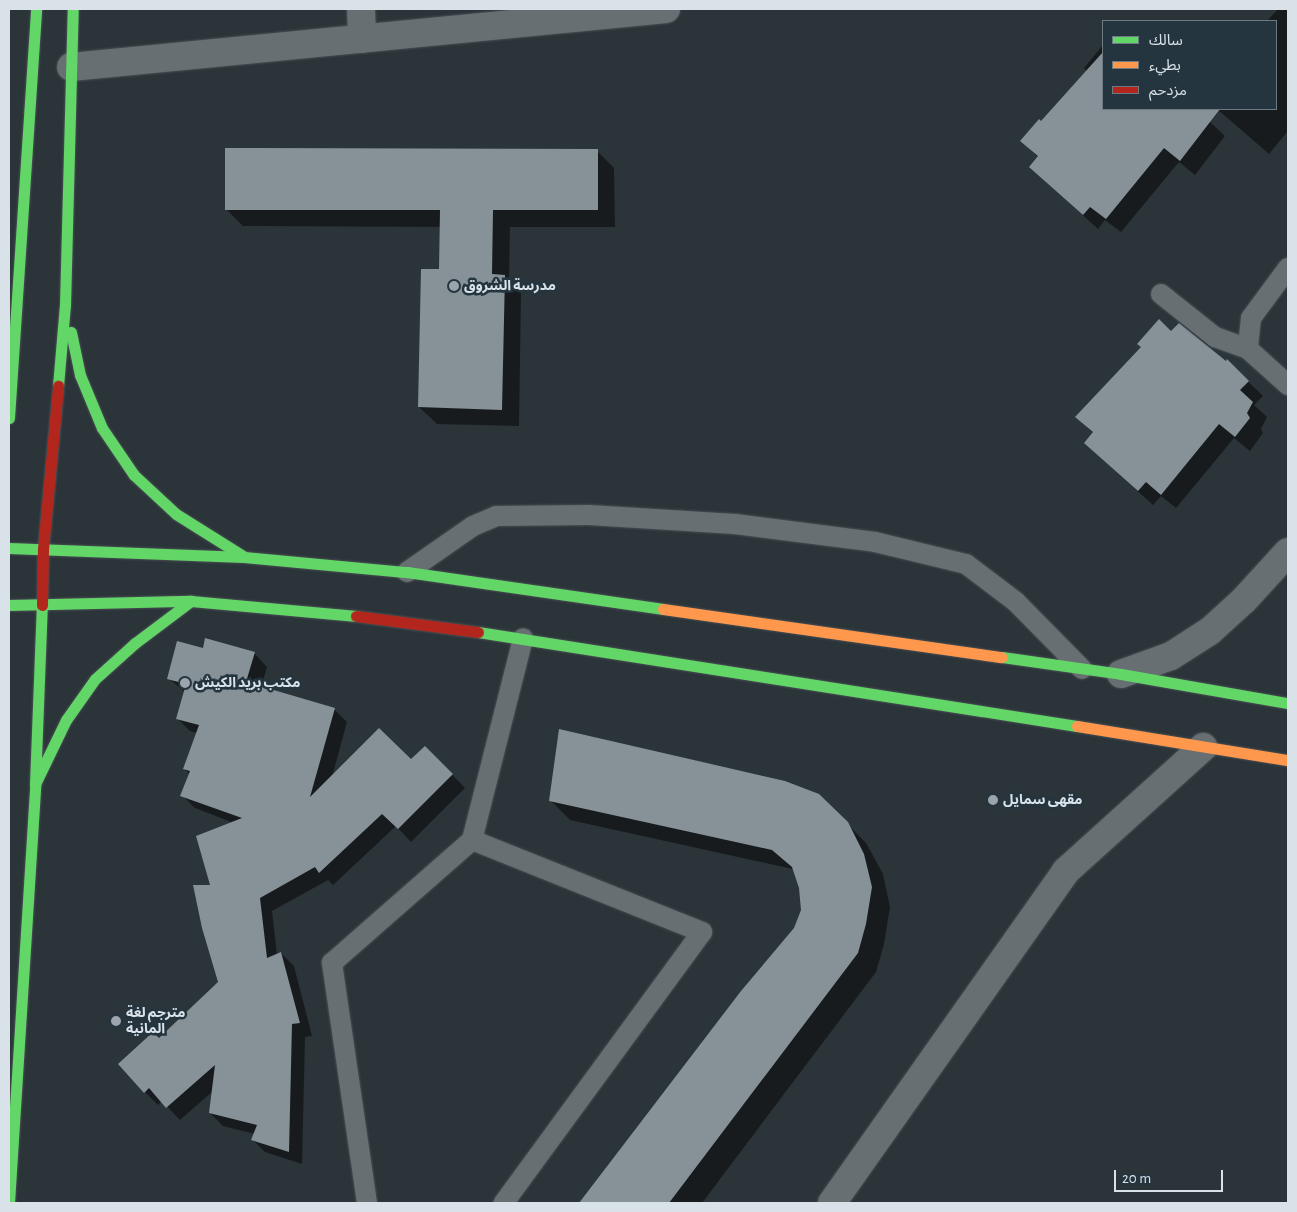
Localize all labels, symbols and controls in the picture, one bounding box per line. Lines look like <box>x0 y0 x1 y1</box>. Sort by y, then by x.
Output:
legend <box>1102 20 1277 110</box>
text: سالك <box>1149 33 1183 48</box>
text: بطيء <box>1149 58 1181 73</box>
text: مزدحم <box>1149 83 1187 98</box>
place label: مدرسة الشروق <box>464 278 556 294</box>
marker: مدرسة الشروق <box>448 280 460 292</box>
place label: مكتب بريد الكيش <box>195 675 301 691</box>
marker: مكتب بريد الكيش <box>179 677 191 689</box>
place label: مقهى سمايل <box>1003 792 1082 808</box>
marker: مقهى سمايل <box>987 794 999 806</box>
place label: مترجم لغة المانية <box>126 1005 185 1038</box>
marker: مترجم لغة المانية <box>110 1015 122 1027</box>
scale bar <box>1117 1160 1226 1192</box>
text: 20 m <box>1122 1171 1151 1186</box>

